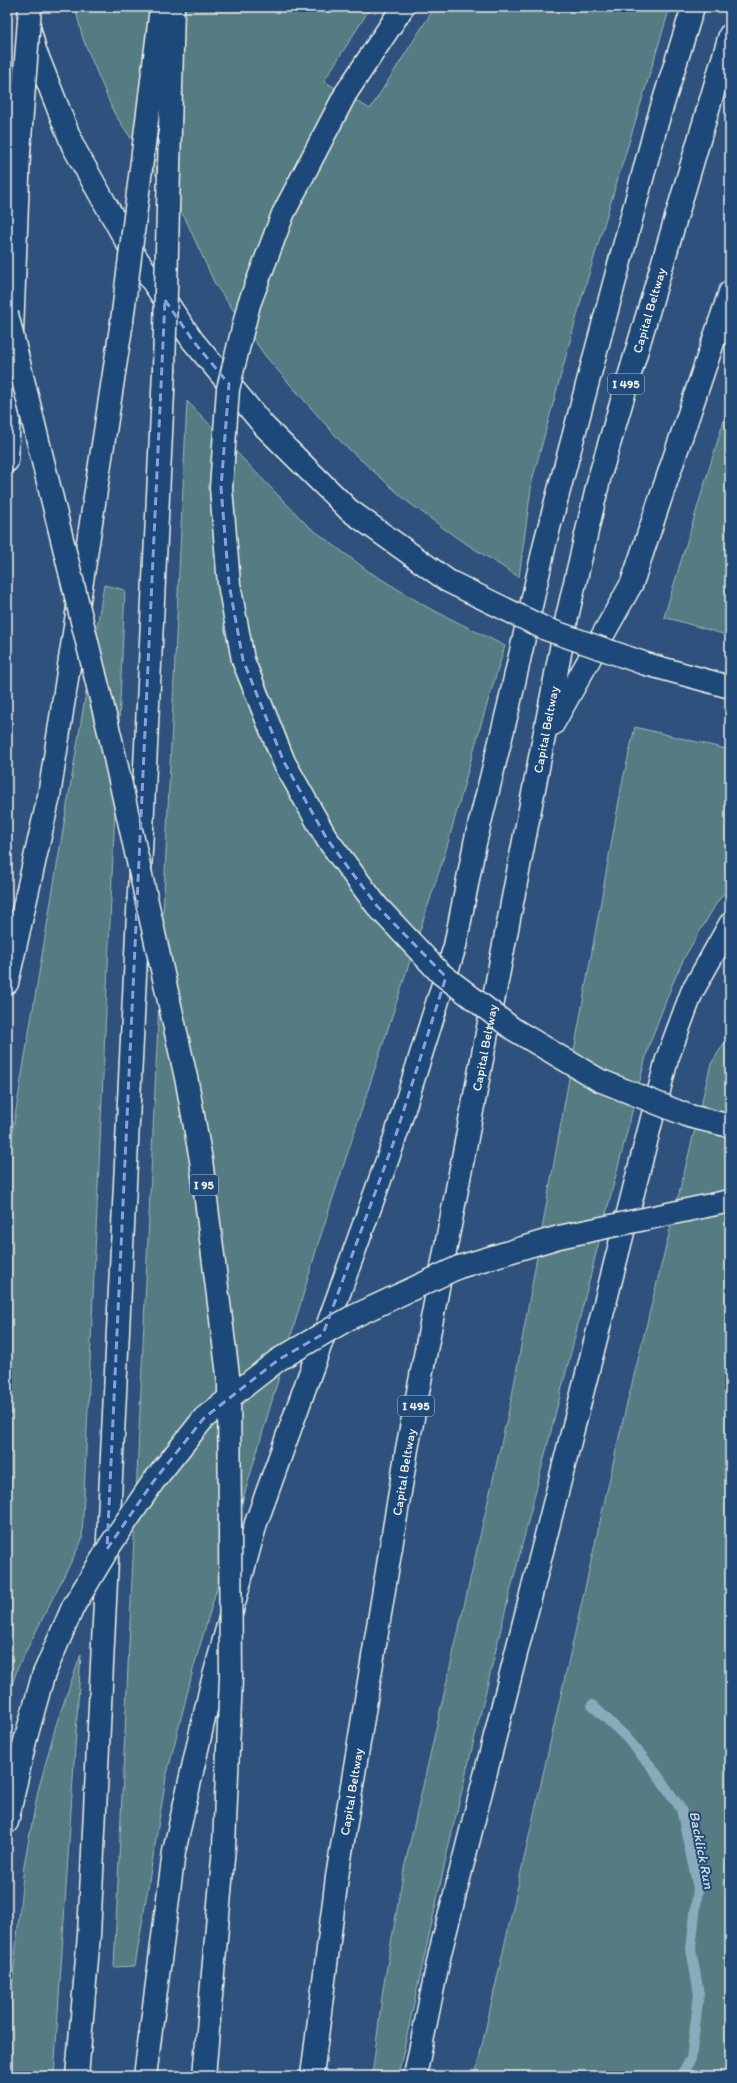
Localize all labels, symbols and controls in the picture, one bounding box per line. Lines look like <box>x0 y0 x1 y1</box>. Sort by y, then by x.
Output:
street label: Capital Beltway <box>629 266 669 355</box>
road number: I 495 <box>608 374 644 394</box>
street label: Capital Beltway <box>530 685 562 774</box>
street label: Capital Beltway <box>469 1003 500 1092</box>
road number: I 95 <box>190 1175 218 1195</box>
road number: I 495 <box>398 1396 434 1416</box>
street label: Capital Beltway <box>389 1427 419 1517</box>
street label: Capital Beltway <box>337 1747 366 1836</box>
water label: Backlick Run <box>686 1810 718 1891</box>

